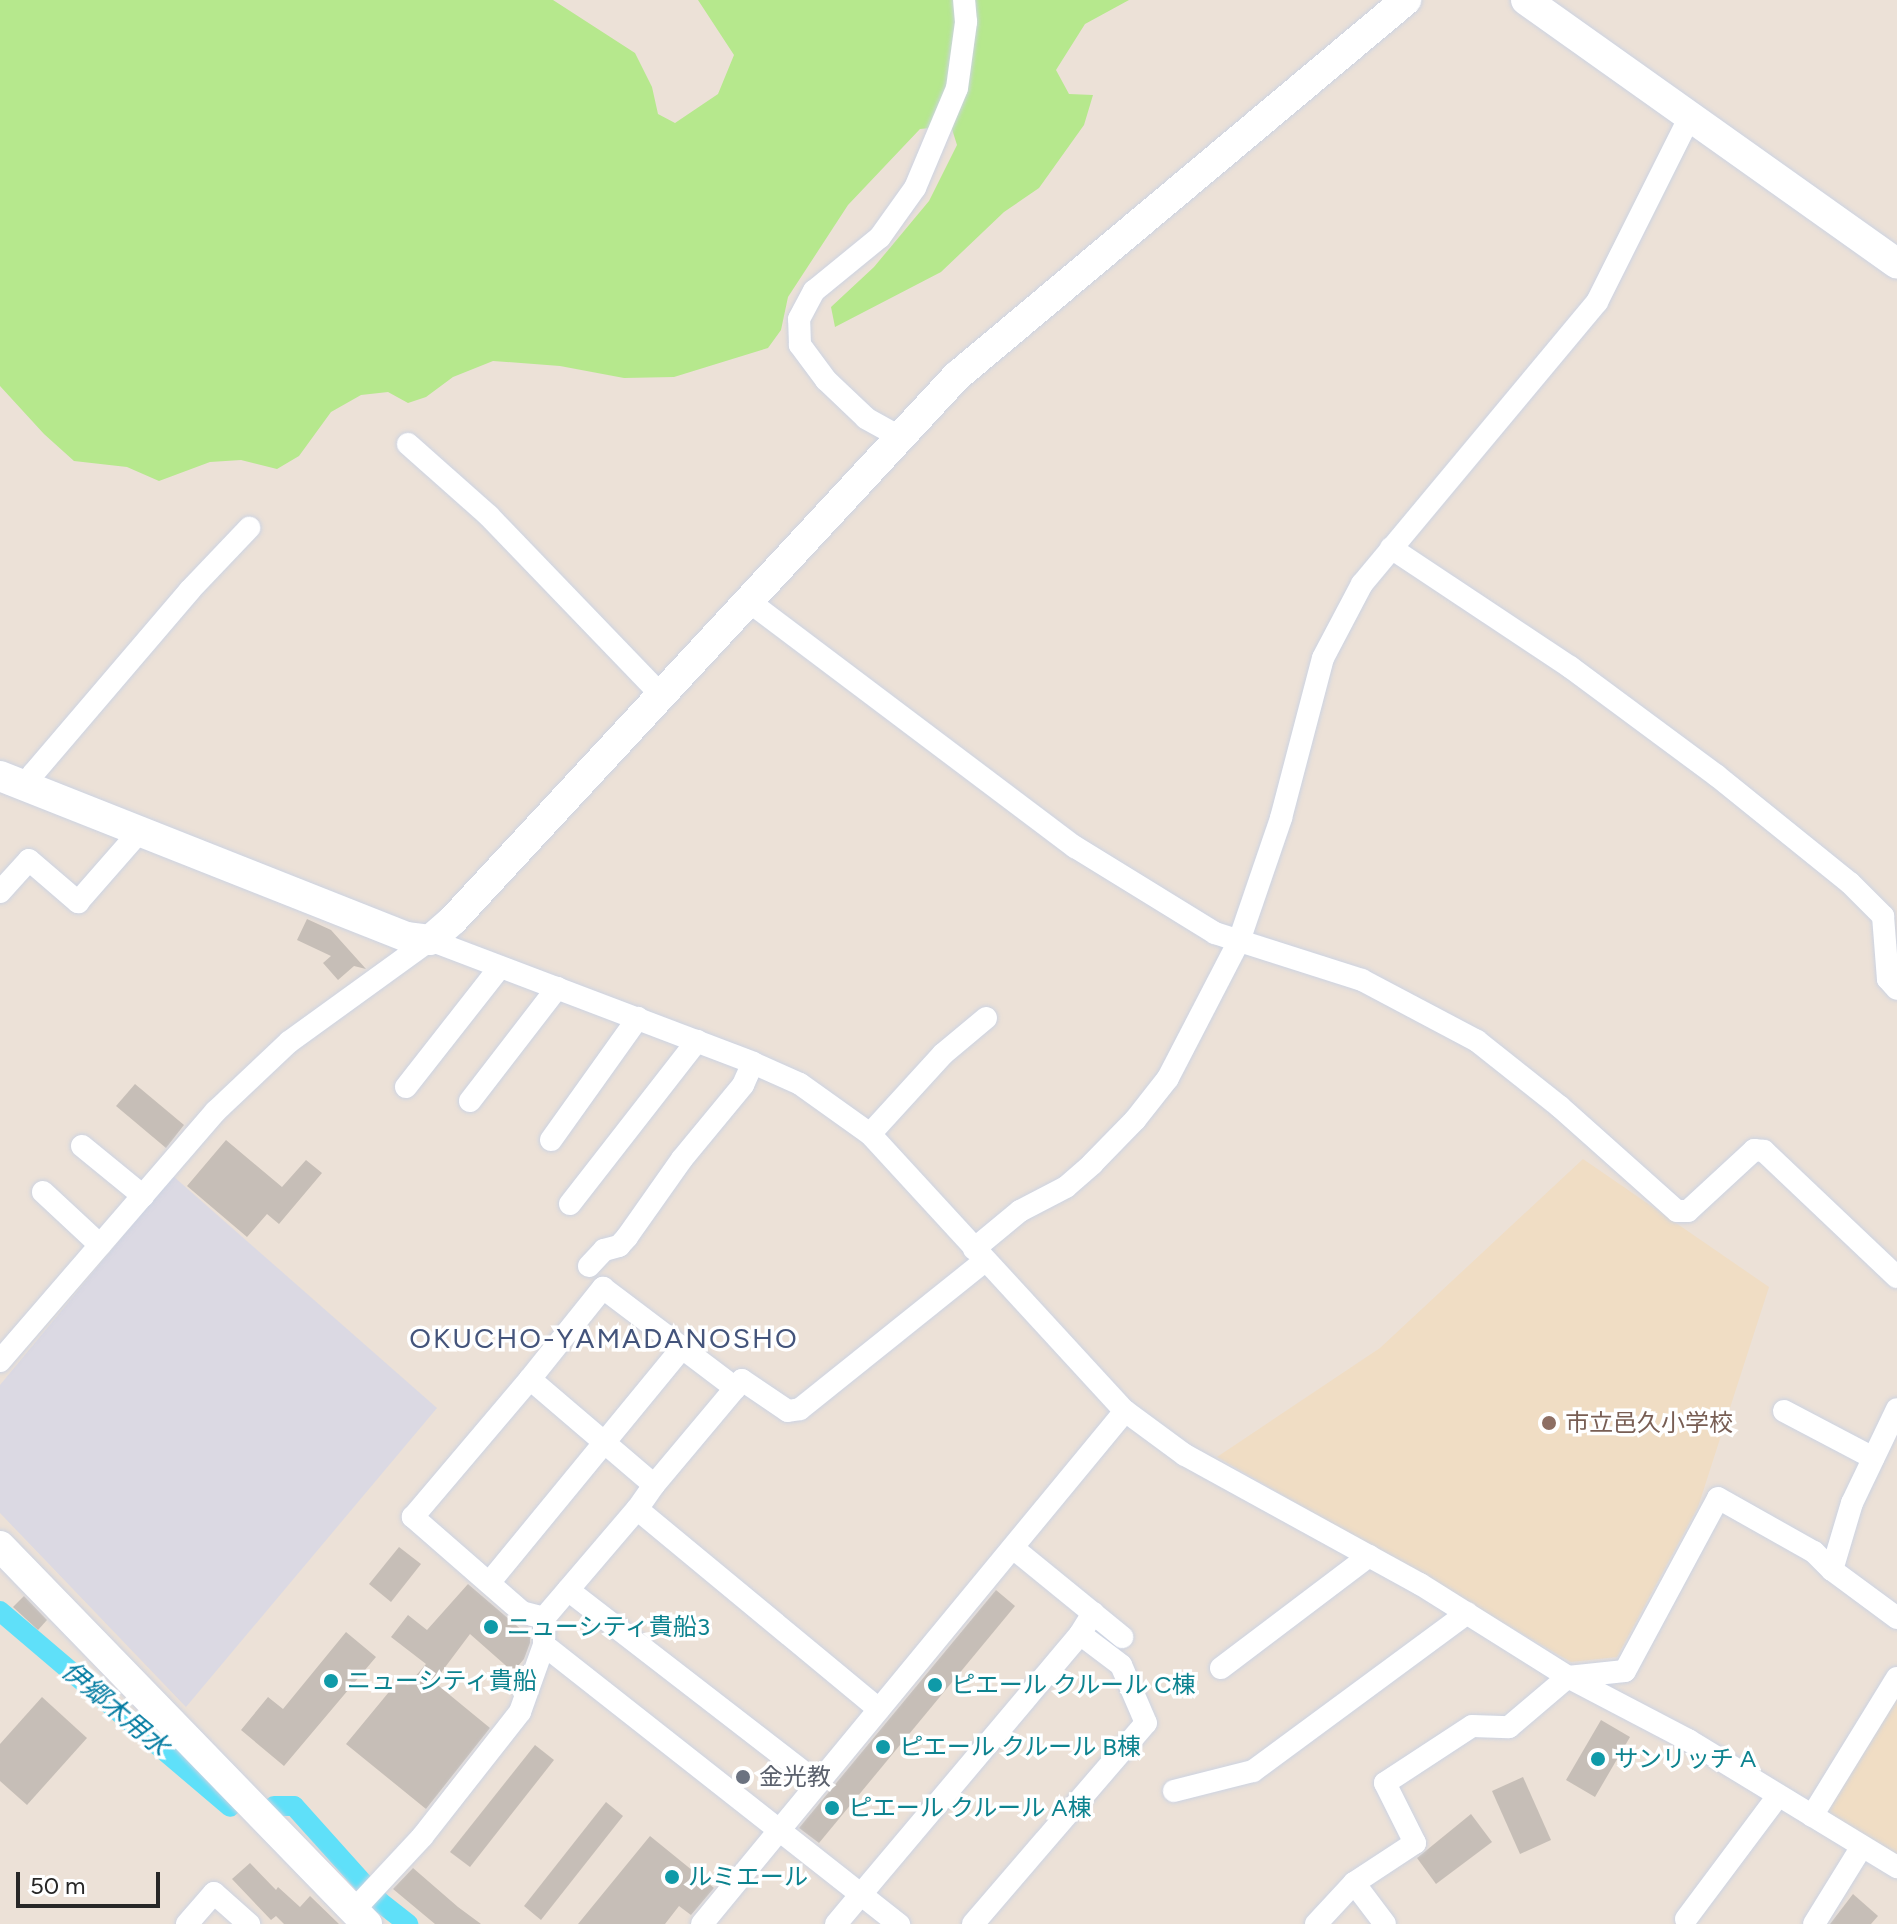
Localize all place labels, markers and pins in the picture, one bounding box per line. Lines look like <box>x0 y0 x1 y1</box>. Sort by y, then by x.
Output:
place label: 市立邑久小学校 <box>1565 1409 1733 1437</box>
marker: 市立邑久小学校 <box>1540 1414 1558 1432</box>
place label: ニューシティ貴船3 <box>507 1613 712 1641</box>
marker: ニューシティ貴船3 <box>482 1618 500 1636</box>
place label: ニューシティ貴船 <box>347 1667 539 1695</box>
place label: ピエール クルール C棟 <box>951 1671 1196 1699</box>
marker: ニューシティ貴船 <box>322 1672 340 1690</box>
marker: ピエール クルール C棟 <box>926 1676 944 1694</box>
place label: ピエール クルール B棟 <box>899 1733 1142 1761</box>
marker: ピエール クルール B棟 <box>874 1738 892 1756</box>
place label: サンリッチ A <box>1614 1745 1756 1773</box>
marker: サンリッチ A <box>1589 1750 1607 1768</box>
place label: 金光教 <box>759 1763 831 1791</box>
marker: 金光教 <box>734 1768 752 1786</box>
place label: ピエール クルール A棟 <box>848 1794 1092 1822</box>
marker: ピエール クルール A棟 <box>823 1799 841 1817</box>
place label: ルミエール <box>688 1863 808 1891</box>
marker: ルミエール <box>663 1868 681 1886</box>

